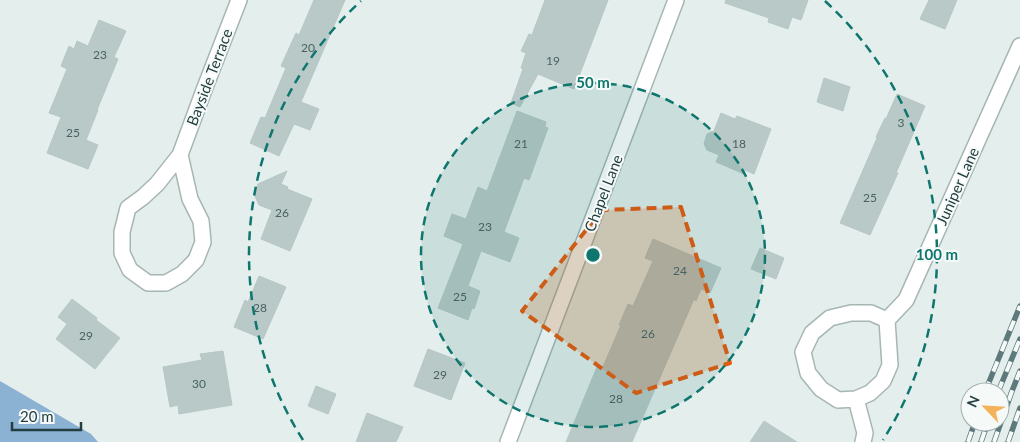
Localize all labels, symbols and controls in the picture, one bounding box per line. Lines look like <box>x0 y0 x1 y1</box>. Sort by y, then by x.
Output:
street label: Bayside Terrace <box>182 26 236 128</box>
house number: 20 <box>301 40 315 55</box>
house number: 23 <box>93 47 107 62</box>
house number: 19 <box>546 53 560 68</box>
text: 50 m <box>576 73 610 91</box>
house number: 3 <box>898 115 905 130</box>
house number: 25 <box>66 125 80 140</box>
house number: 21 <box>514 136 528 151</box>
house number: 18 <box>732 136 746 151</box>
street label: Juniper Lane <box>932 144 982 228</box>
street label: Chapel Lane <box>580 152 626 234</box>
house number: 25 <box>863 190 877 205</box>
house number: 26 <box>275 205 289 220</box>
house number: 23 <box>478 219 492 234</box>
text: 100 m <box>916 245 958 263</box>
centre of rings <box>584 246 602 264</box>
house number: 24 <box>673 263 687 278</box>
house number: 25 <box>453 289 467 304</box>
house number: 28 <box>253 300 267 315</box>
house number: 26 <box>641 326 655 341</box>
house number: 29 <box>79 328 93 343</box>
house number: 29 <box>433 367 447 382</box>
house number: 30 <box>192 376 206 391</box>
north arrow <box>960 382 1010 432</box>
house number: 28 <box>609 391 623 406</box>
text: N <box>963 393 983 410</box>
scale bar <box>12 400 81 432</box>
text: 20 m <box>20 407 54 425</box>

